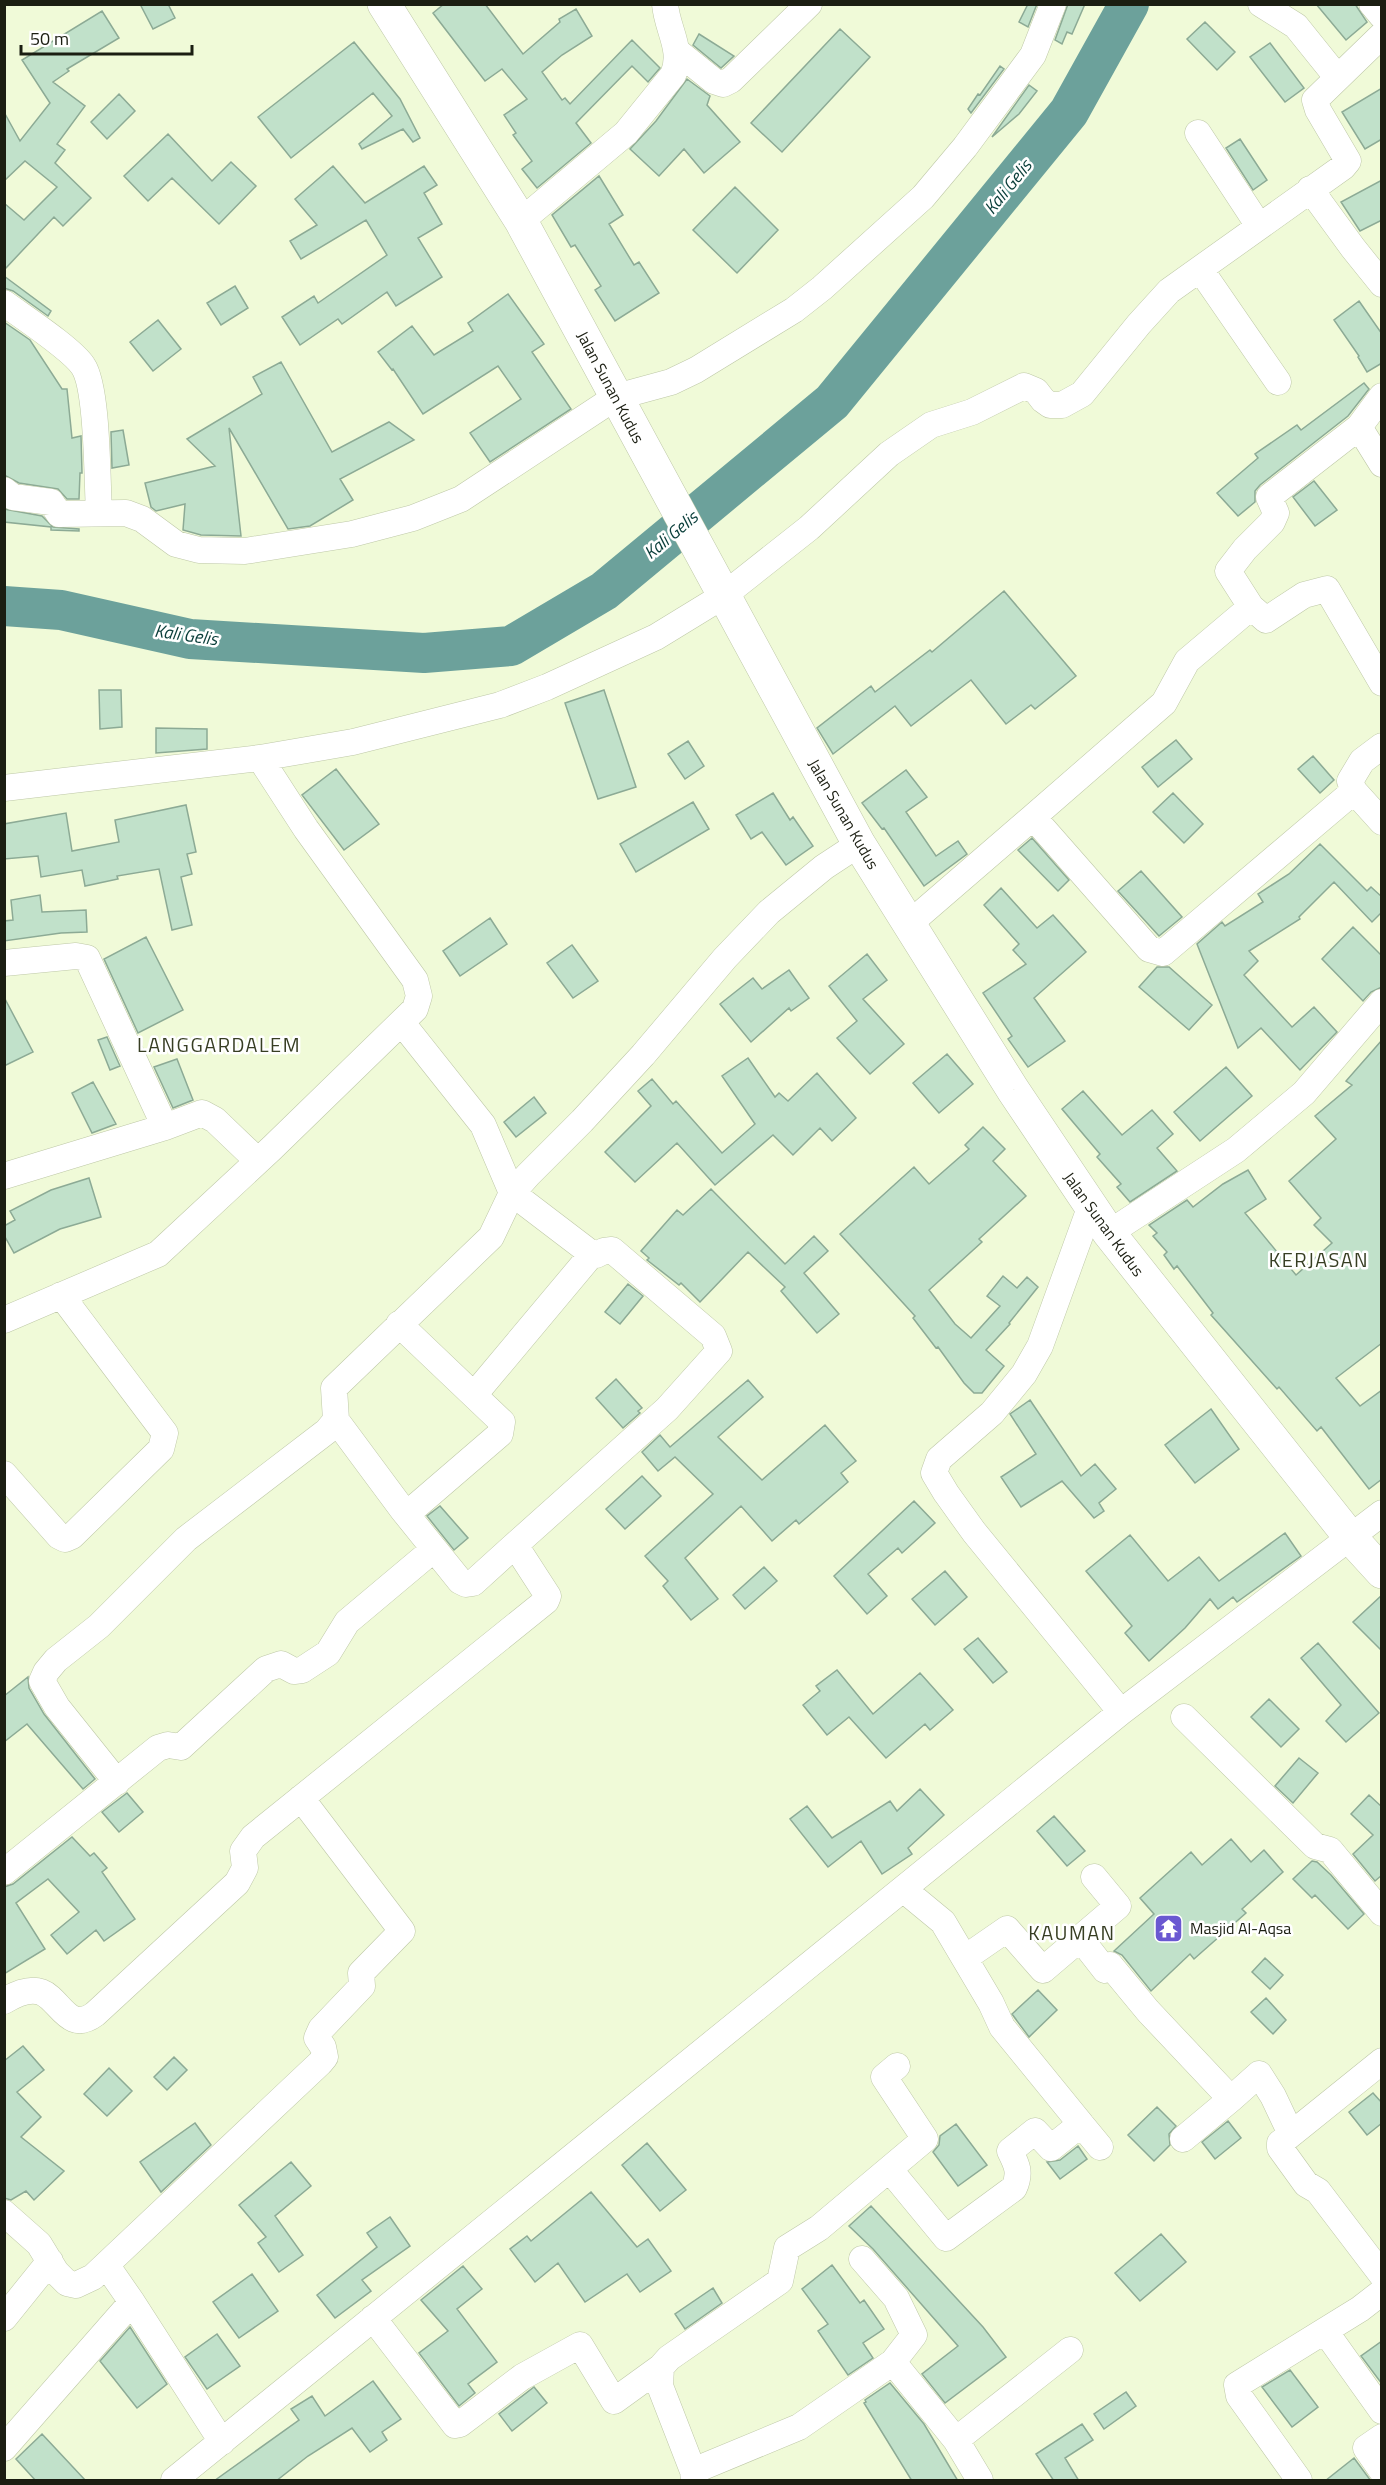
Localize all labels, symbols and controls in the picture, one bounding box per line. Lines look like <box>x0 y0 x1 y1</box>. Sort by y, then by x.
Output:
scale bar <box>21 18 192 56</box>
text: 50 m <box>30 25 69 52</box>
water label: Kali Gelis <box>977 153 1039 220</box>
street label: Jalan Sunan Kudus <box>571 327 651 447</box>
water label: Kali Gelis <box>638 503 705 565</box>
water label: Kali Gelis <box>153 617 221 652</box>
street label: Jalan Sunan Kudus <box>803 754 885 874</box>
district label: LANGGARDALEM <box>137 1029 301 1060</box>
street label: Jalan Sunan Kudus <box>1058 1167 1150 1281</box>
district label: KERJASAN <box>1269 1244 1369 1275</box>
temple icon: Masjid Al-Aqsa <box>1153 1912 1185 1944</box>
place label: Masjid Al-Aqsa <box>1190 1916 1291 1940</box>
district label: KAUMAN <box>1028 1917 1116 1948</box>

